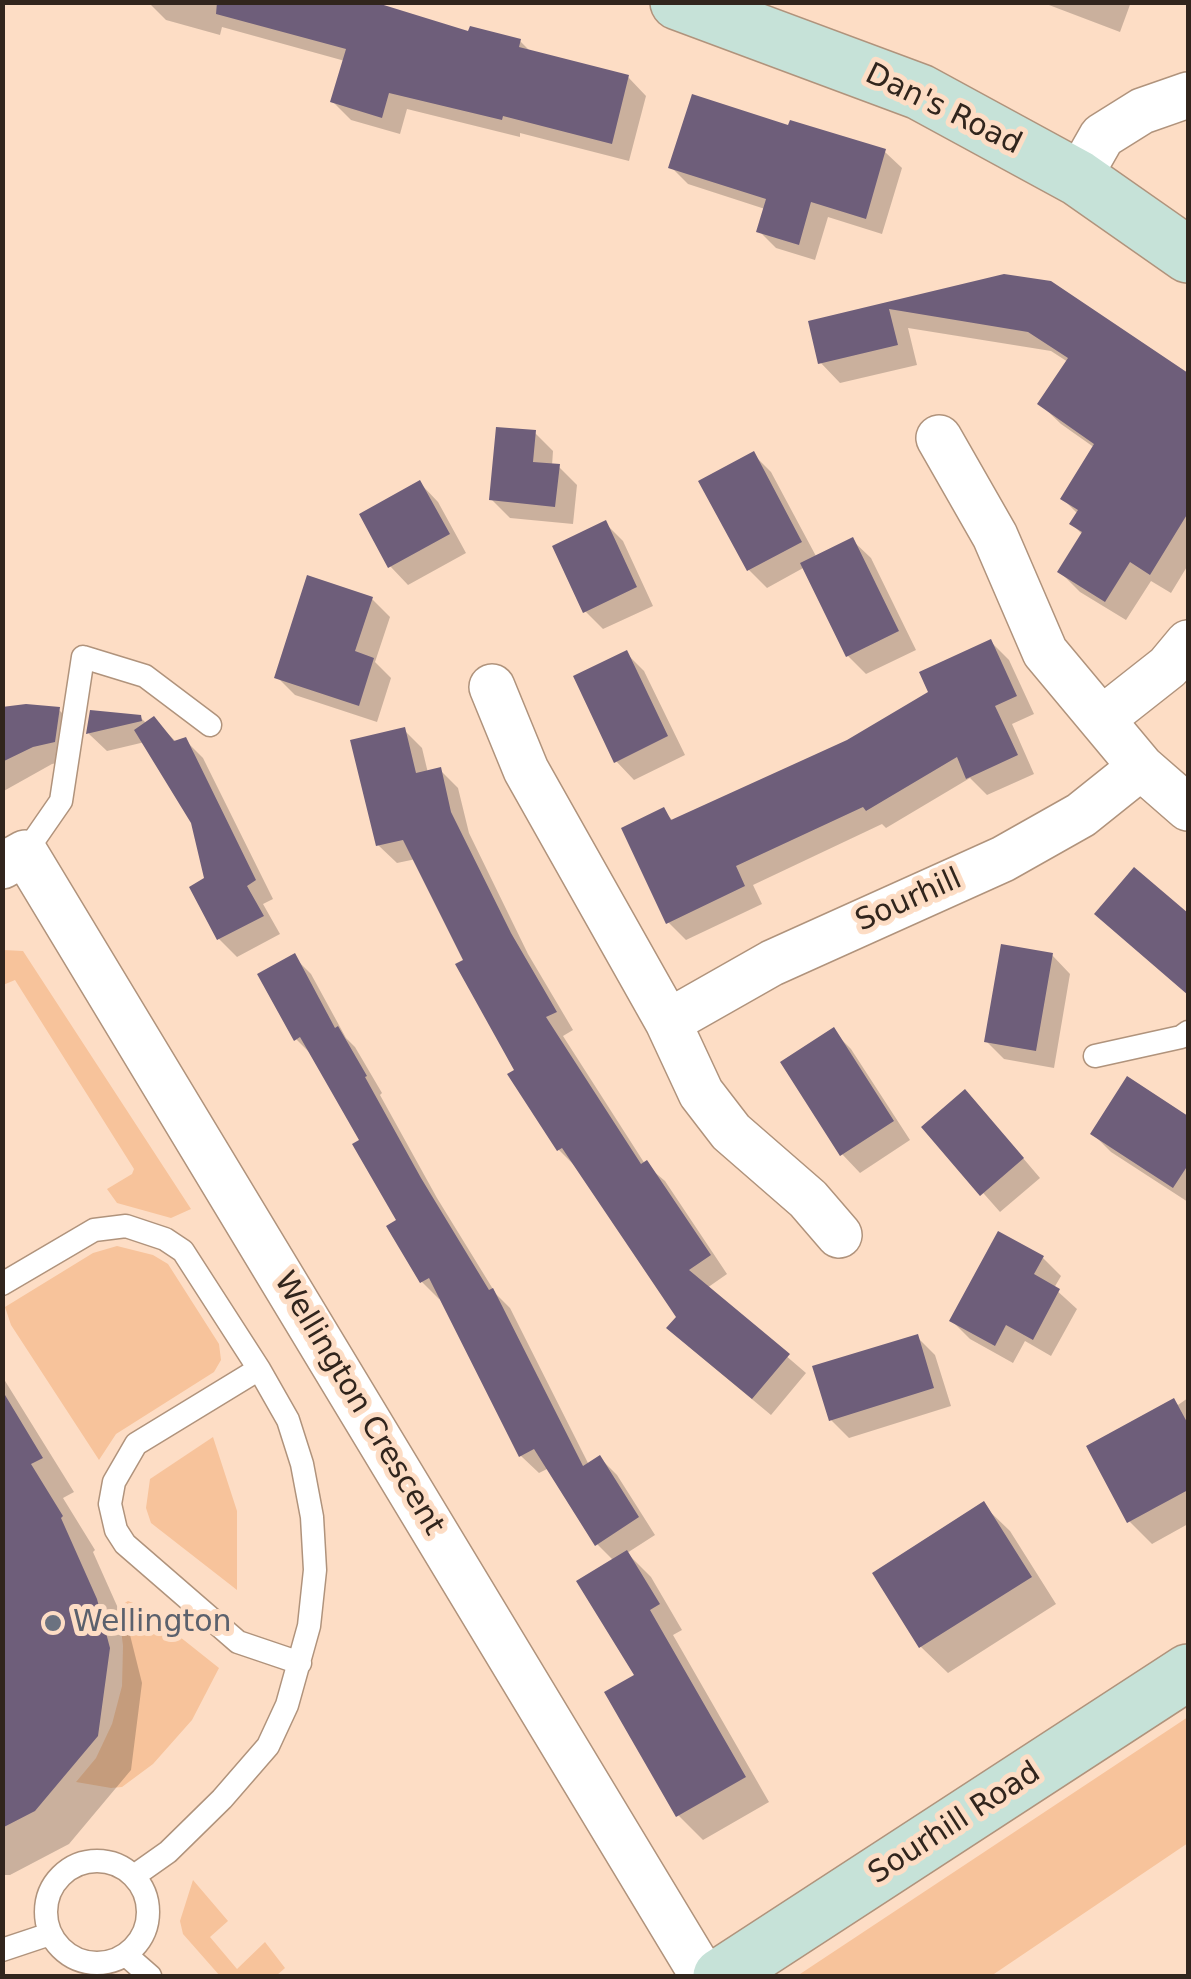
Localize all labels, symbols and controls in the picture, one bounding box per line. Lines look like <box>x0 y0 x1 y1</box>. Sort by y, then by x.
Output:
street label: Dan's Road <box>859 57 1027 163</box>
street label: Sourhill <box>850 862 968 940</box>
street label: Wellington Crescent <box>265 1266 451 1542</box>
place label: Wellington <box>73 1605 232 1641</box>
marker: Wellington <box>42 1612 64 1634</box>
street label: Sourhill Road <box>863 1755 1047 1893</box>

